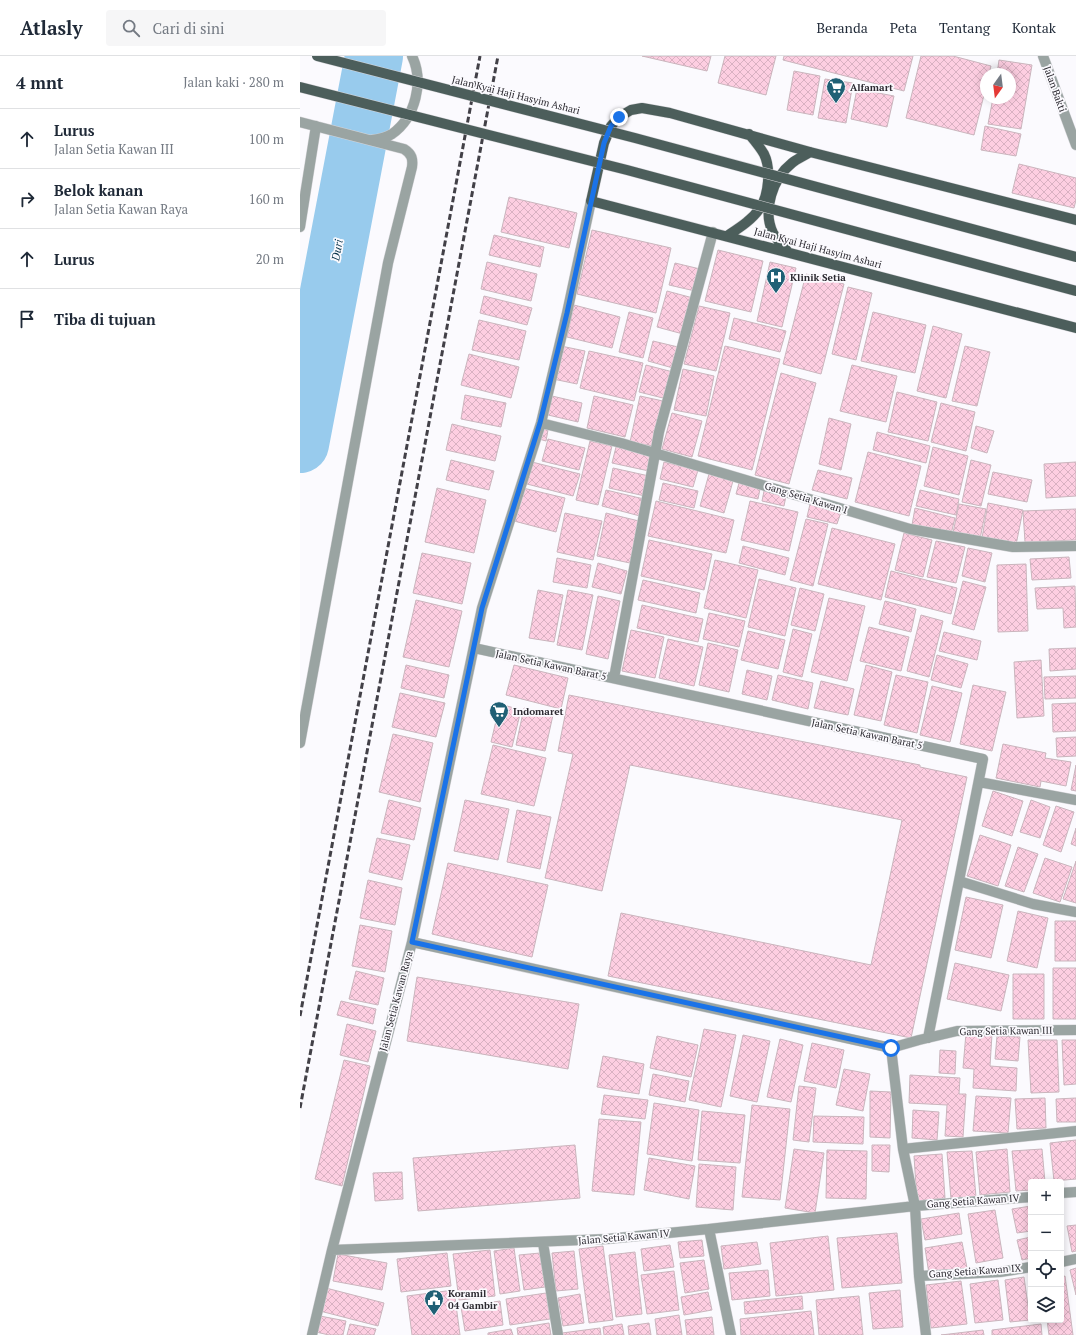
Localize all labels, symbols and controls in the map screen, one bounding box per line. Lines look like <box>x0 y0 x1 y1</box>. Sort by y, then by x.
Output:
search box <box>106 10 386 46</box>
text: Atlasly <box>20 15 82 40</box>
icon: search <box>120 17 142 39</box>
text: Cari di sini <box>152 18 225 38</box>
text: Beranda <box>816 18 868 37</box>
text: Peta <box>890 18 917 37</box>
text: Tentang <box>939 18 990 37</box>
text: Kontak <box>1012 18 1056 37</box>
street label: Jalan Bakti <box>1041 64 1069 114</box>
north arrow <box>980 68 1016 104</box>
text: 4 mnt <box>16 71 64 94</box>
text: Jalan kaki · 280 m <box>183 73 284 91</box>
street label: Jalan Kyai Haji Hasyim Ashari <box>451 73 581 117</box>
supermarket icon: Alfamart <box>825 76 847 104</box>
place label: Alfamart <box>850 81 893 94</box>
route end <box>610 108 628 126</box>
text: Lurus <box>54 120 95 140</box>
icon: ahead <box>16 128 38 150</box>
text: 100 m <box>249 130 284 148</box>
text: Jalan Setia Kawan III <box>54 140 174 158</box>
text: Belok kanan <box>54 180 143 200</box>
icon: right <box>16 188 38 210</box>
text: 160 m <box>249 190 284 208</box>
text: Jalan Setia Kawan Raya <box>54 200 188 218</box>
street label: Jalan Kyai Haji Hasyim Ashari <box>753 225 883 271</box>
water label: Duri <box>328 238 346 263</box>
icon: ahead <box>16 248 38 270</box>
text: Lurus <box>54 249 95 269</box>
text: 20 m <box>256 250 284 268</box>
hospital icon: Klinik Setia <box>765 266 787 294</box>
place label: Klinik Setia <box>790 271 846 284</box>
icon: arrive <box>16 308 38 330</box>
text: Tiba di tujuan <box>54 309 156 329</box>
street label: Gang Setia Kawan I <box>763 479 849 517</box>
street label: Jalan Setia Kawan Barat 5 <box>494 647 608 683</box>
supermarket icon: Indomaret <box>488 700 510 728</box>
place label: Indomaret <box>513 705 564 718</box>
street label: Jalan Setia Kawan Barat 5 <box>810 716 924 752</box>
street label: Jalan Setia Kawan Raya <box>376 949 416 1053</box>
street label: Gang Setia Kawan III <box>959 1024 1053 1038</box>
route start <box>882 1039 900 1057</box>
map controls <box>1028 1179 1064 1323</box>
button: + <box>1028 1179 1064 1215</box>
street label: Gang Setia Kawan IV <box>926 1191 1020 1211</box>
button: − <box>1028 1215 1064 1251</box>
street label: Jalan Setia Kawan IV <box>578 1227 671 1247</box>
button: locate <box>1028 1251 1064 1287</box>
street label: Gang Setia Kawan IX <box>928 1261 1022 1281</box>
place label: Koramil 04 Gambir <box>448 1287 498 1312</box>
button: layers <box>1028 1287 1064 1323</box>
public building icon: Koramil 04 Gambir <box>423 1288 445 1316</box>

